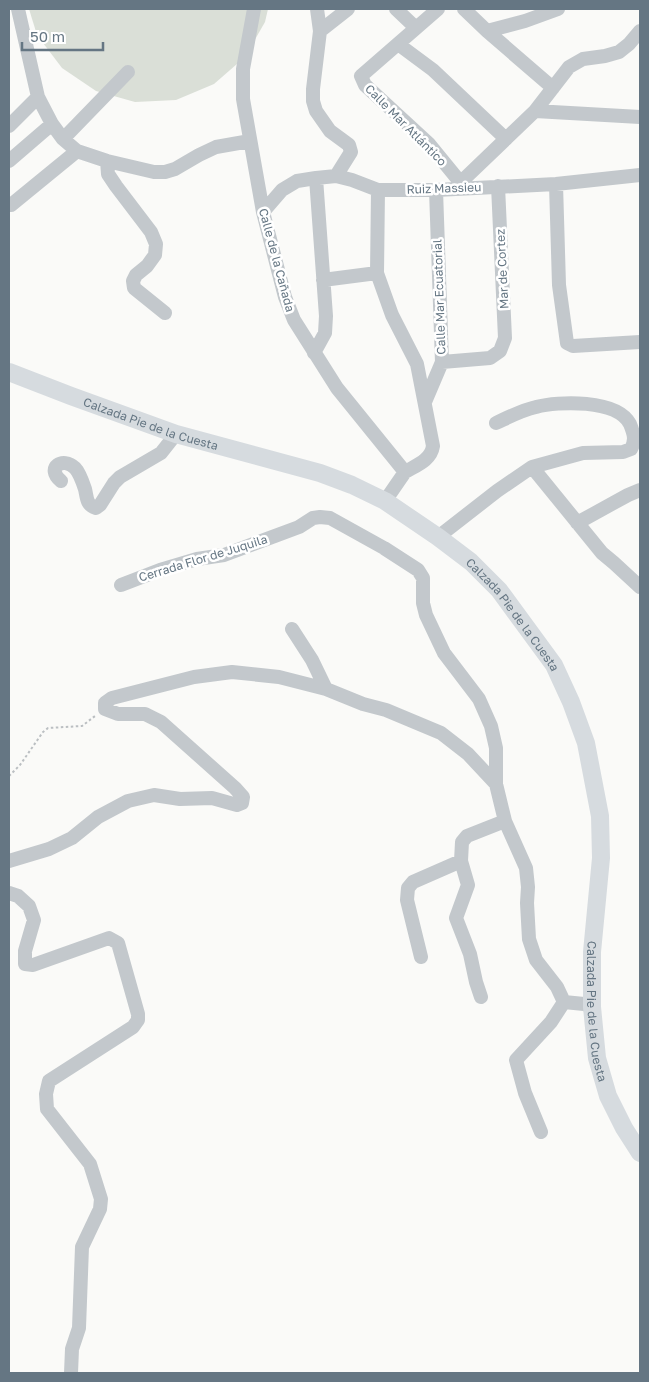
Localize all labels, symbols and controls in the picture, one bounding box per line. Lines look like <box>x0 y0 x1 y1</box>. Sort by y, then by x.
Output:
scale bar <box>22 20 104 52</box>
text: 50 m <box>30 27 65 45</box>
street label: Calle Mar Atlántico <box>362 81 450 169</box>
street label: Ruiz Massieu <box>406 179 482 197</box>
street label: Calle de la Cañada <box>256 207 298 313</box>
street label: Mar de Cortez <box>492 229 512 309</box>
street label: Calle Mar Ecuatorial <box>429 239 449 355</box>
street label: Calzada Pie de la Cuesta <box>81 394 220 453</box>
street label: Cerrada Flor de Juquila <box>137 531 269 585</box>
street label: Calzada Pie de la Cuesta <box>463 554 563 673</box>
street label: Calzada Pie de la Cuesta <box>585 940 611 1083</box>

